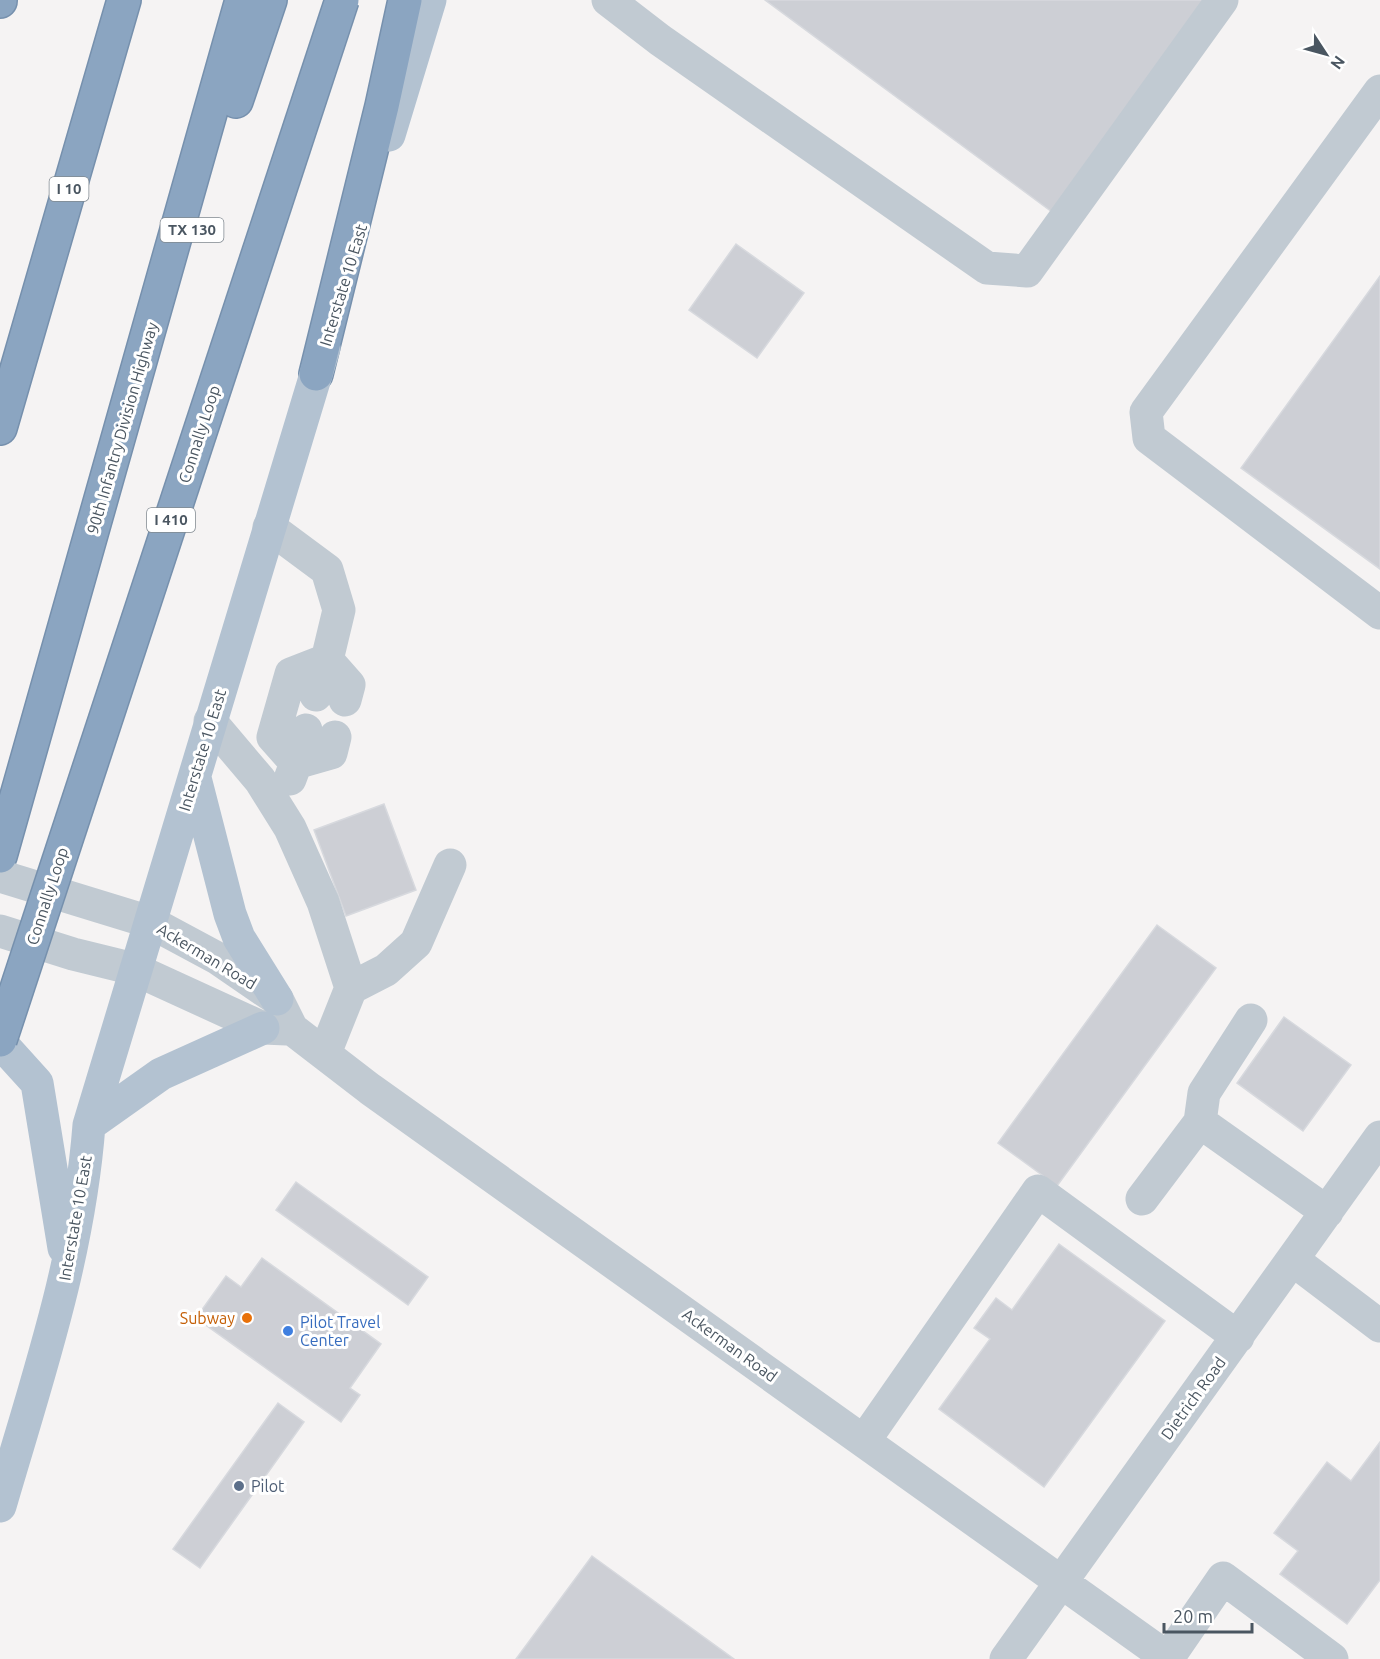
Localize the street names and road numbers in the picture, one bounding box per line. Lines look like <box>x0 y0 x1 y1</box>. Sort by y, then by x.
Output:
road number: I 10 <box>50 177 88 201</box>
road number: TX 130 <box>160 218 224 242</box>
street label: Interstate 10 East <box>316 221 370 348</box>
street label: 90th Infantry Division Highway <box>83 320 161 536</box>
street label: Connally Loop <box>175 383 223 485</box>
road number: I 410 <box>147 508 195 532</box>
street label: Interstate 10 East <box>175 686 229 813</box>
street label: Connally Loop <box>23 845 71 947</box>
street label: Ackerman Road <box>154 919 260 993</box>
street label: Interstate 10 East <box>55 1153 95 1282</box>
street label: Ackerman Road <box>679 1305 781 1385</box>
street label: Dietrich Road <box>1157 1353 1229 1443</box>

